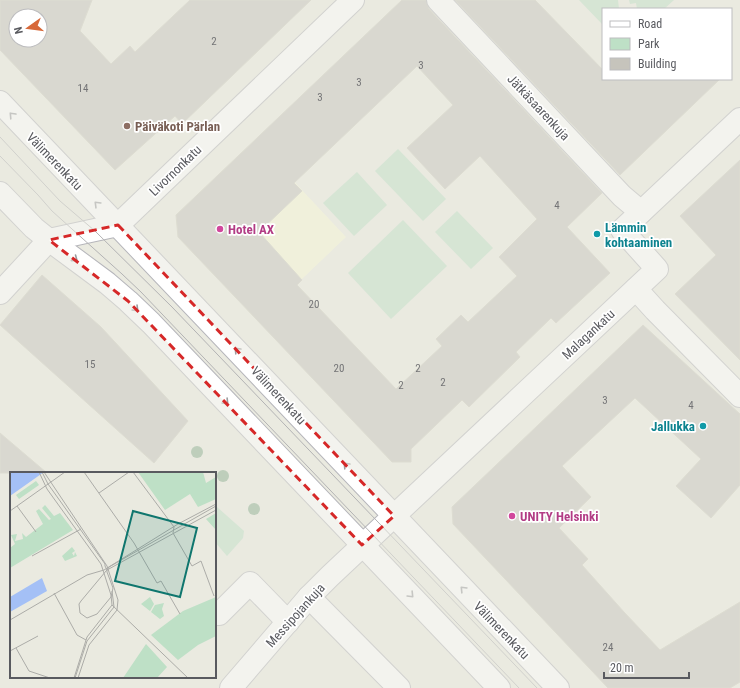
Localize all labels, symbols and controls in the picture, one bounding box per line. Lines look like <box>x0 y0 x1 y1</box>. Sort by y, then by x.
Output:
north arrow <box>8 8 48 48</box>
legend <box>602 8 732 80</box>
text: Road <box>638 17 662 31</box>
text: N <box>12 25 26 35</box>
house number: 2 <box>211 35 217 48</box>
text: Park <box>638 37 660 51</box>
text: Building <box>638 57 676 71</box>
house number: 3 <box>418 59 424 72</box>
street label: Jätkäsaarenkuja <box>504 71 573 143</box>
house number: 3 <box>356 76 362 89</box>
house number: 14 <box>78 82 89 95</box>
house number: 3 <box>317 91 323 104</box>
one-way arrow <box>9 112 17 120</box>
place label: Päiväkoti Pärlan <box>135 119 220 134</box>
marker: Päiväkoti Pärlan <box>122 121 132 131</box>
street label: Välimerenkatu <box>24 130 86 193</box>
street label: Livornonkatu <box>146 142 204 199</box>
house number: 4 <box>554 199 560 212</box>
one-way arrow <box>94 201 102 209</box>
place label: Lämmin kohtaaminen <box>605 220 672 250</box>
place label: Hotel AX <box>228 222 275 237</box>
marker: Hotel AX <box>215 224 225 234</box>
marker: Lämmin kohtaaminen <box>592 229 602 239</box>
one-way arrow <box>71 255 78 262</box>
house number: 20 <box>309 298 319 311</box>
one-way arrow <box>131 304 139 311</box>
street label: Malagankatu <box>559 306 618 363</box>
one-way arrow <box>235 348 242 355</box>
house number: 15 <box>85 358 95 371</box>
house number: 20 <box>334 362 344 375</box>
house number: 2 <box>415 362 421 375</box>
street label: Välimerenkatu <box>248 363 309 427</box>
house number: 2 <box>440 376 446 389</box>
house number: 2 <box>398 379 404 392</box>
house number: 3 <box>602 394 608 407</box>
one-way arrow <box>221 397 229 405</box>
house number: 4 <box>688 399 694 412</box>
place label: Jallukka <box>651 419 695 434</box>
marker: Jallukka <box>698 421 708 431</box>
one-way arrow <box>343 462 350 470</box>
inset map <box>10 472 216 678</box>
place label: UNITY Helsinki <box>520 509 598 524</box>
marker: UNITY Helsinki <box>507 511 517 521</box>
street label: Messipojankuja <box>263 580 328 650</box>
one-way arrow <box>460 586 468 594</box>
one-way arrow <box>406 590 413 598</box>
street label: Välimerenkatu <box>471 599 533 662</box>
house number: 24 <box>603 641 614 654</box>
scale bar <box>604 654 689 680</box>
text: 20 m <box>610 661 634 675</box>

